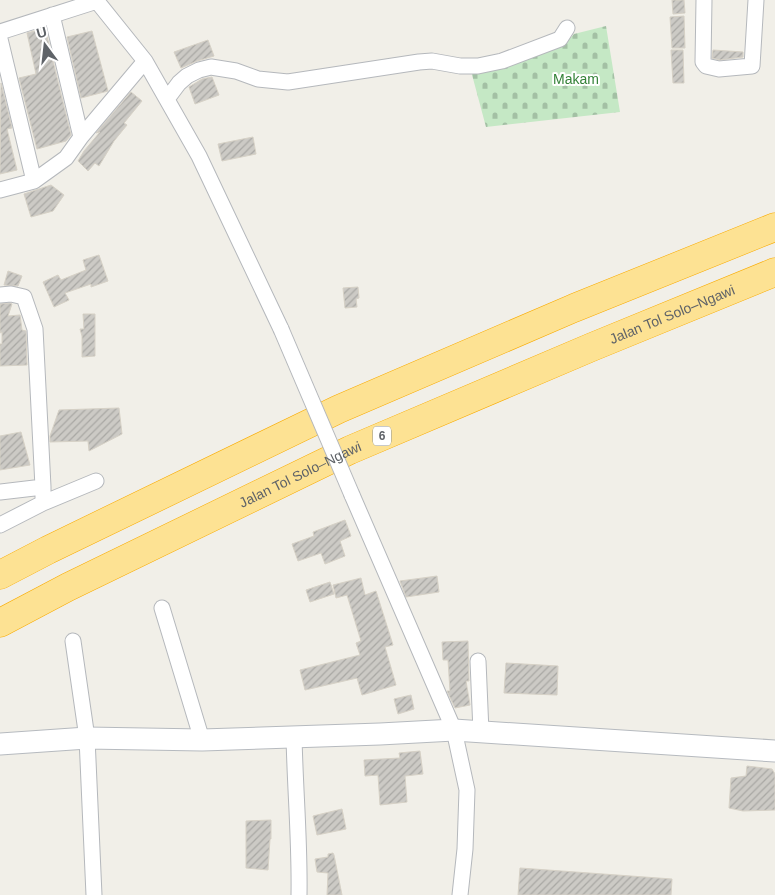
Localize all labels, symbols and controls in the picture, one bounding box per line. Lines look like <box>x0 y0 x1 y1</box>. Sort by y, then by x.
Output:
north arrow <box>20 20 70 70</box>
text: U <box>35 23 49 41</box>
park label: Makam <box>553 71 599 87</box>
street label: Jalan Tol Solo–Ngawi <box>607 281 737 347</box>
road number: 6 <box>373 426 391 446</box>
street label: Jalan Tol Solo–Ngawi <box>236 438 364 511</box>

